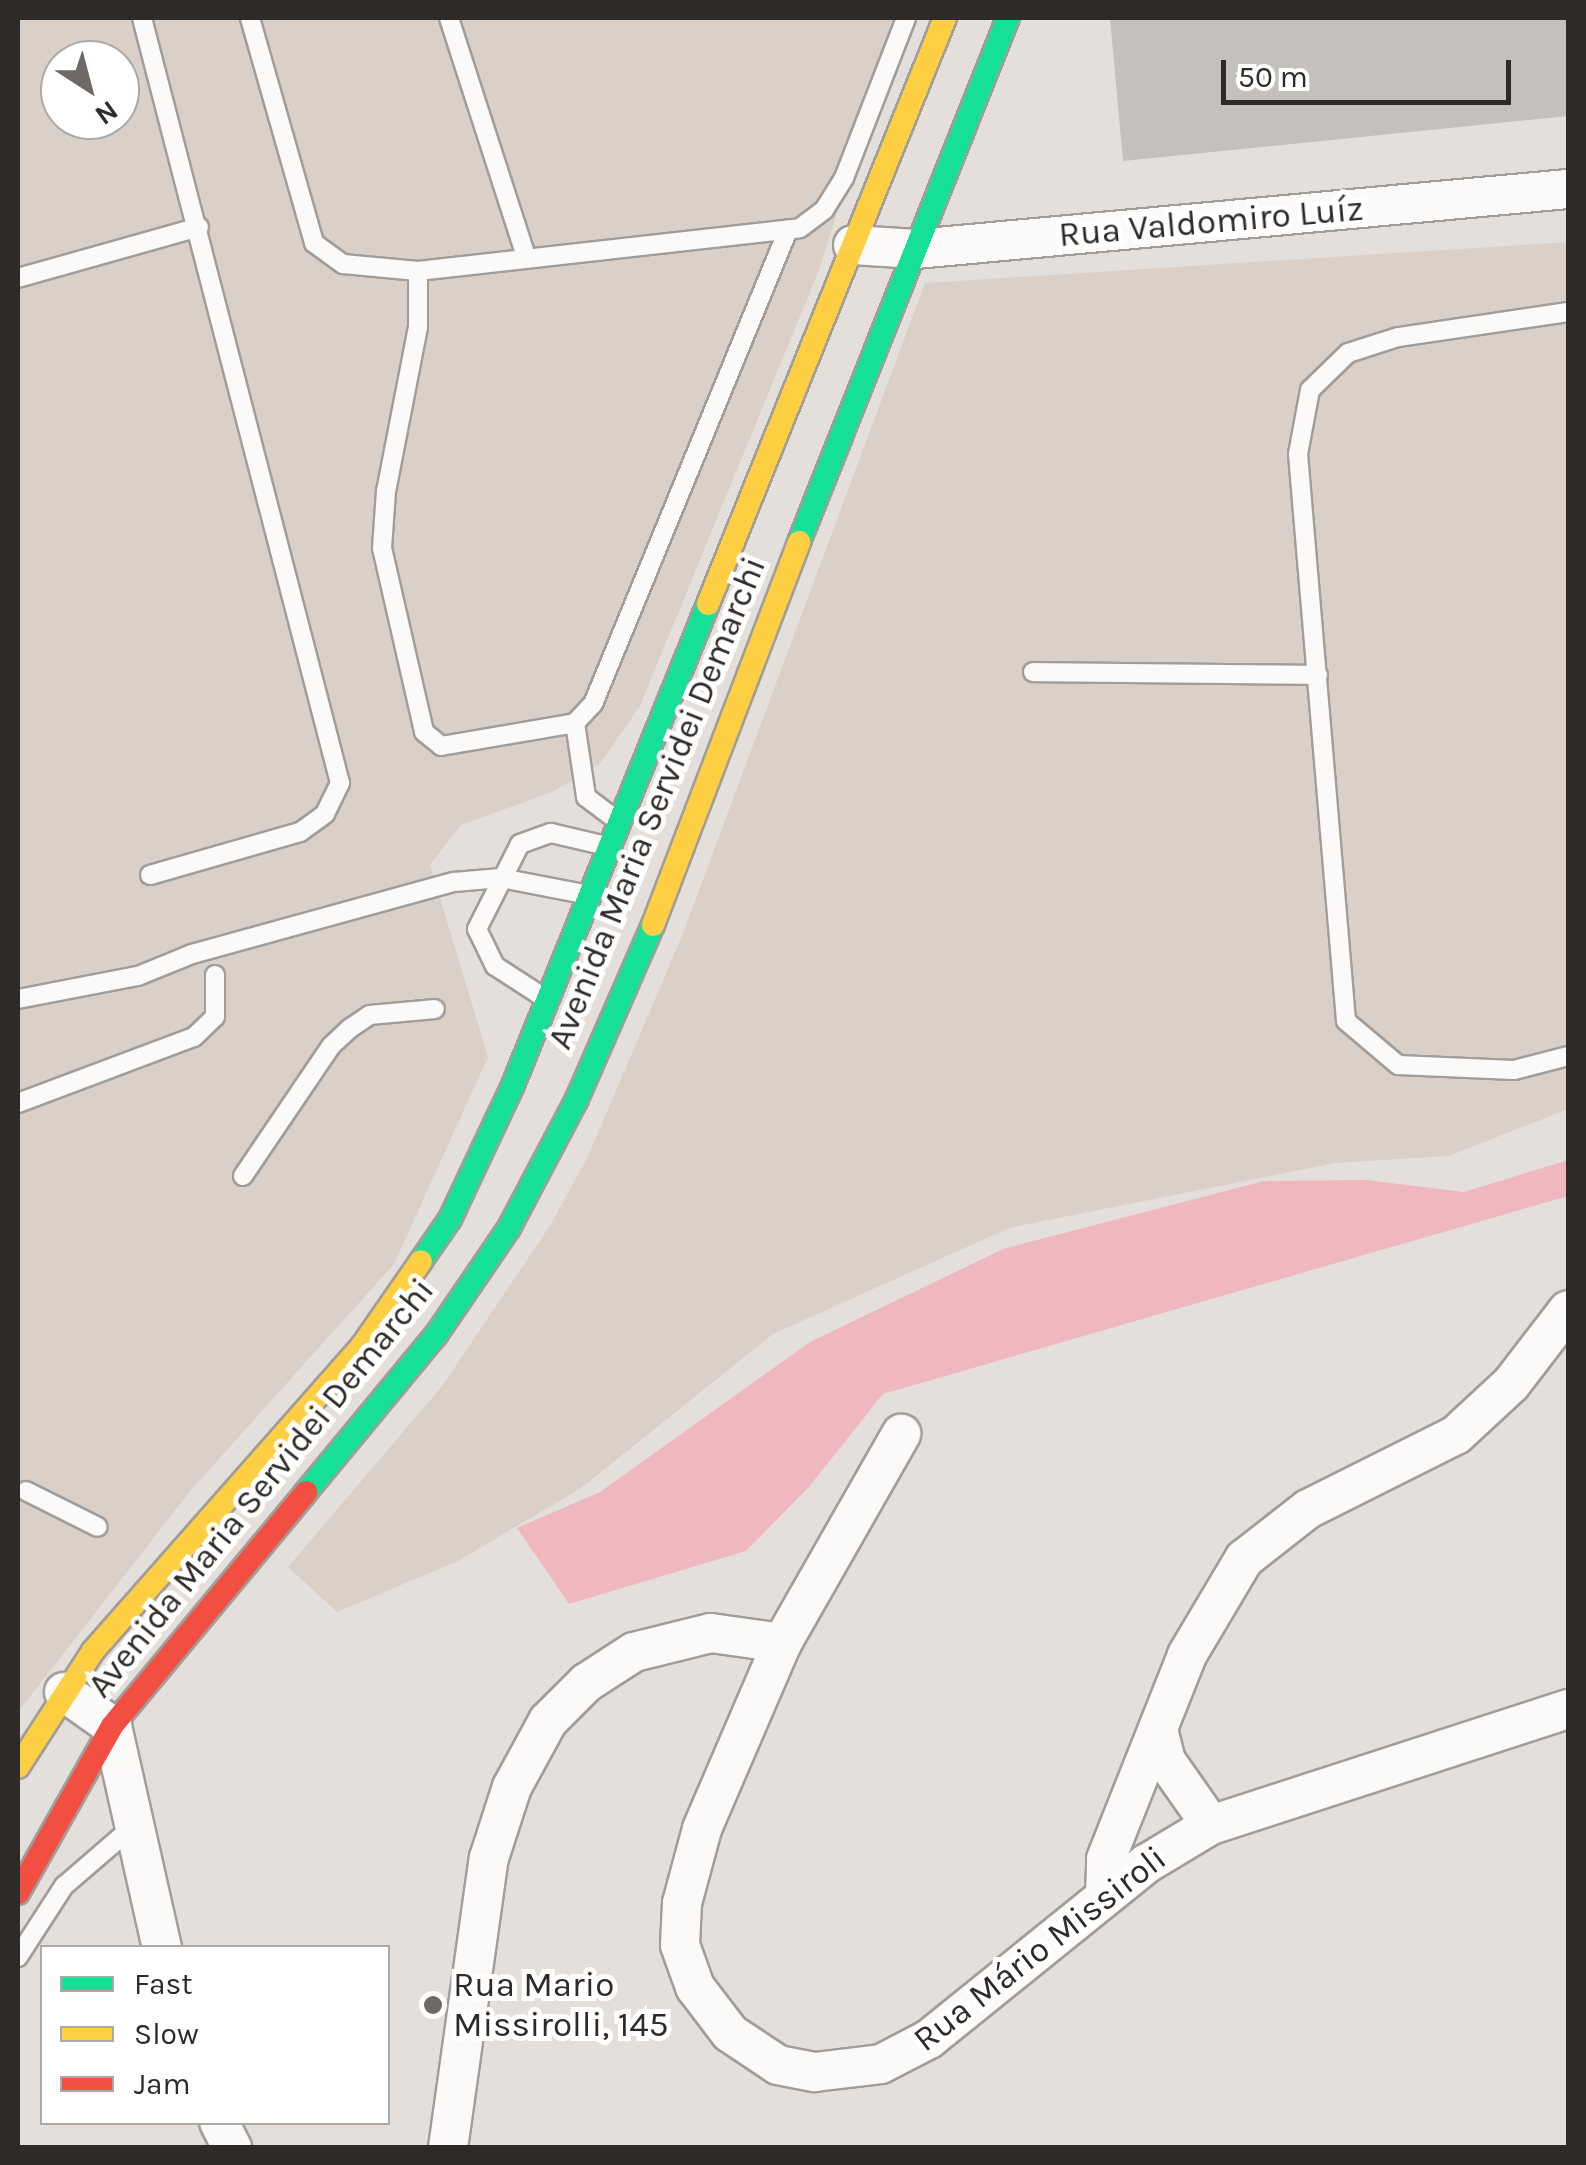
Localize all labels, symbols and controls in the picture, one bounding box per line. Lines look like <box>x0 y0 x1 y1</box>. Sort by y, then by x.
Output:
north arrow <box>40 40 140 140</box>
scale bar <box>1226 40 1516 102</box>
text: 50 m <box>1238 59 1308 95</box>
text: N <box>89 94 125 132</box>
street label: Rua Valdomiro Luíz <box>1057 188 1365 256</box>
street label: Avenida Maria Servidei Demarchi <box>539 551 775 1055</box>
street label: Avenida Maria Servidei Demarchi <box>79 1270 443 1706</box>
street label: Rua Mário Missiroli <box>905 1837 1175 2061</box>
legend <box>40 1945 390 2125</box>
place label: Rua Mario Missirolli, 145 <box>453 1964 669 2046</box>
text: Fast <box>134 1966 193 2002</box>
marker: Rua Mario Missirolli, 145 <box>422 1994 444 2016</box>
text: Slow <box>134 2016 199 2052</box>
text: Jam <box>134 2066 191 2102</box>

